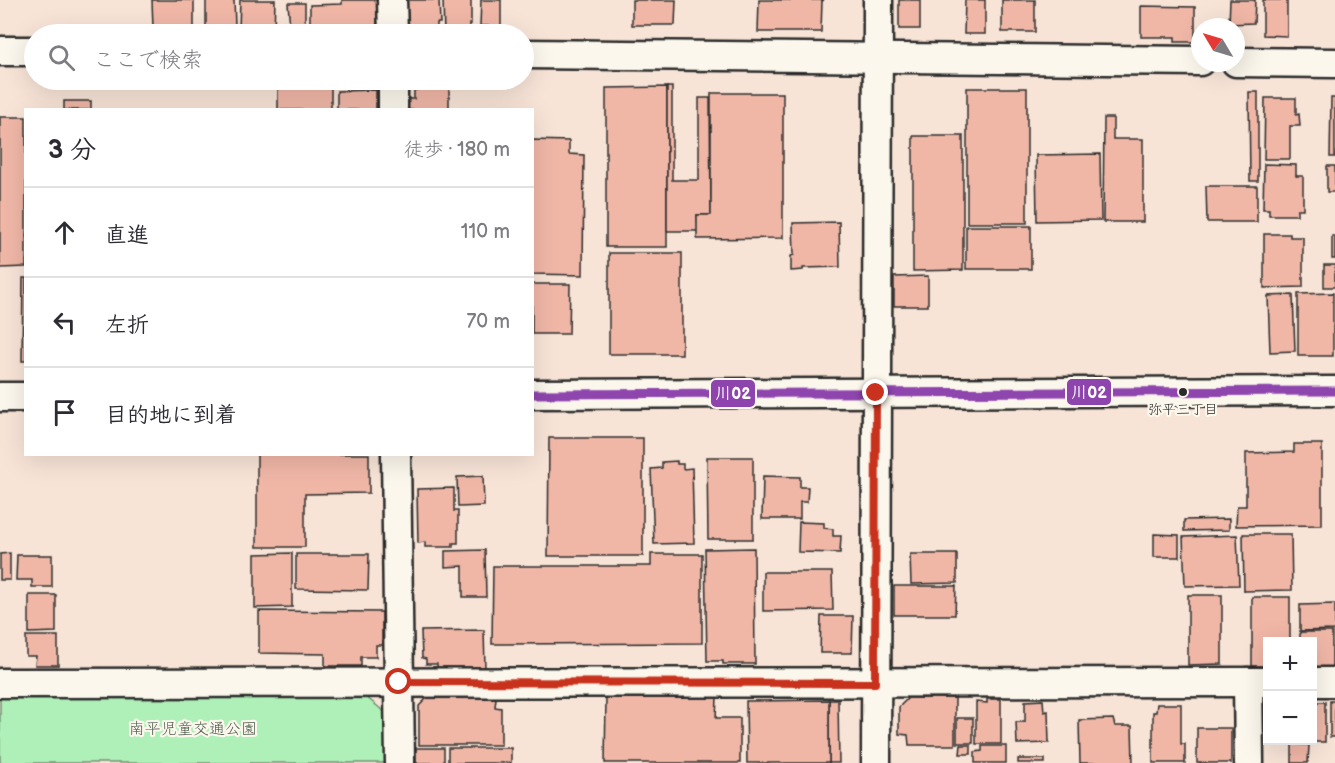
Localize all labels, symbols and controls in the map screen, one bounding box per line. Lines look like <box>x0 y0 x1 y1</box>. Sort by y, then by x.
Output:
north arrow <box>1191 18 1245 72</box>
search box <box>24 24 534 90</box>
icon: search <box>45 41 78 74</box>
text: ここで検索 <box>93 47 203 74</box>
text: 3 分 <box>48 135 96 166</box>
text: 徒歩 · 180 m <box>404 138 510 162</box>
icon: ahead <box>48 216 81 249</box>
text: 110 m <box>461 220 510 244</box>
text: 直進 <box>105 222 149 249</box>
icon: left <box>48 306 81 339</box>
text: 70 m <box>466 310 510 334</box>
text: 左折 <box>105 312 149 339</box>
line badge: 川02 <box>1066 378 1112 406</box>
line badge: 川02 <box>710 379 756 408</box>
route end <box>862 379 888 405</box>
text: 川02 <box>1071 384 1107 403</box>
text: 川02 <box>715 385 751 404</box>
marker: 弥平三丁目 <box>1177 386 1189 398</box>
icon: arrive <box>48 396 81 429</box>
place label: 弥平三丁目 <box>1148 401 1218 418</box>
text: 目的地に到着 <box>105 402 237 429</box>
map controls <box>1263 637 1317 745</box>
button: + <box>1263 637 1317 691</box>
route start <box>385 668 411 694</box>
button: − <box>1263 691 1317 745</box>
park label: 南平児童交通公園 <box>129 720 257 739</box>

